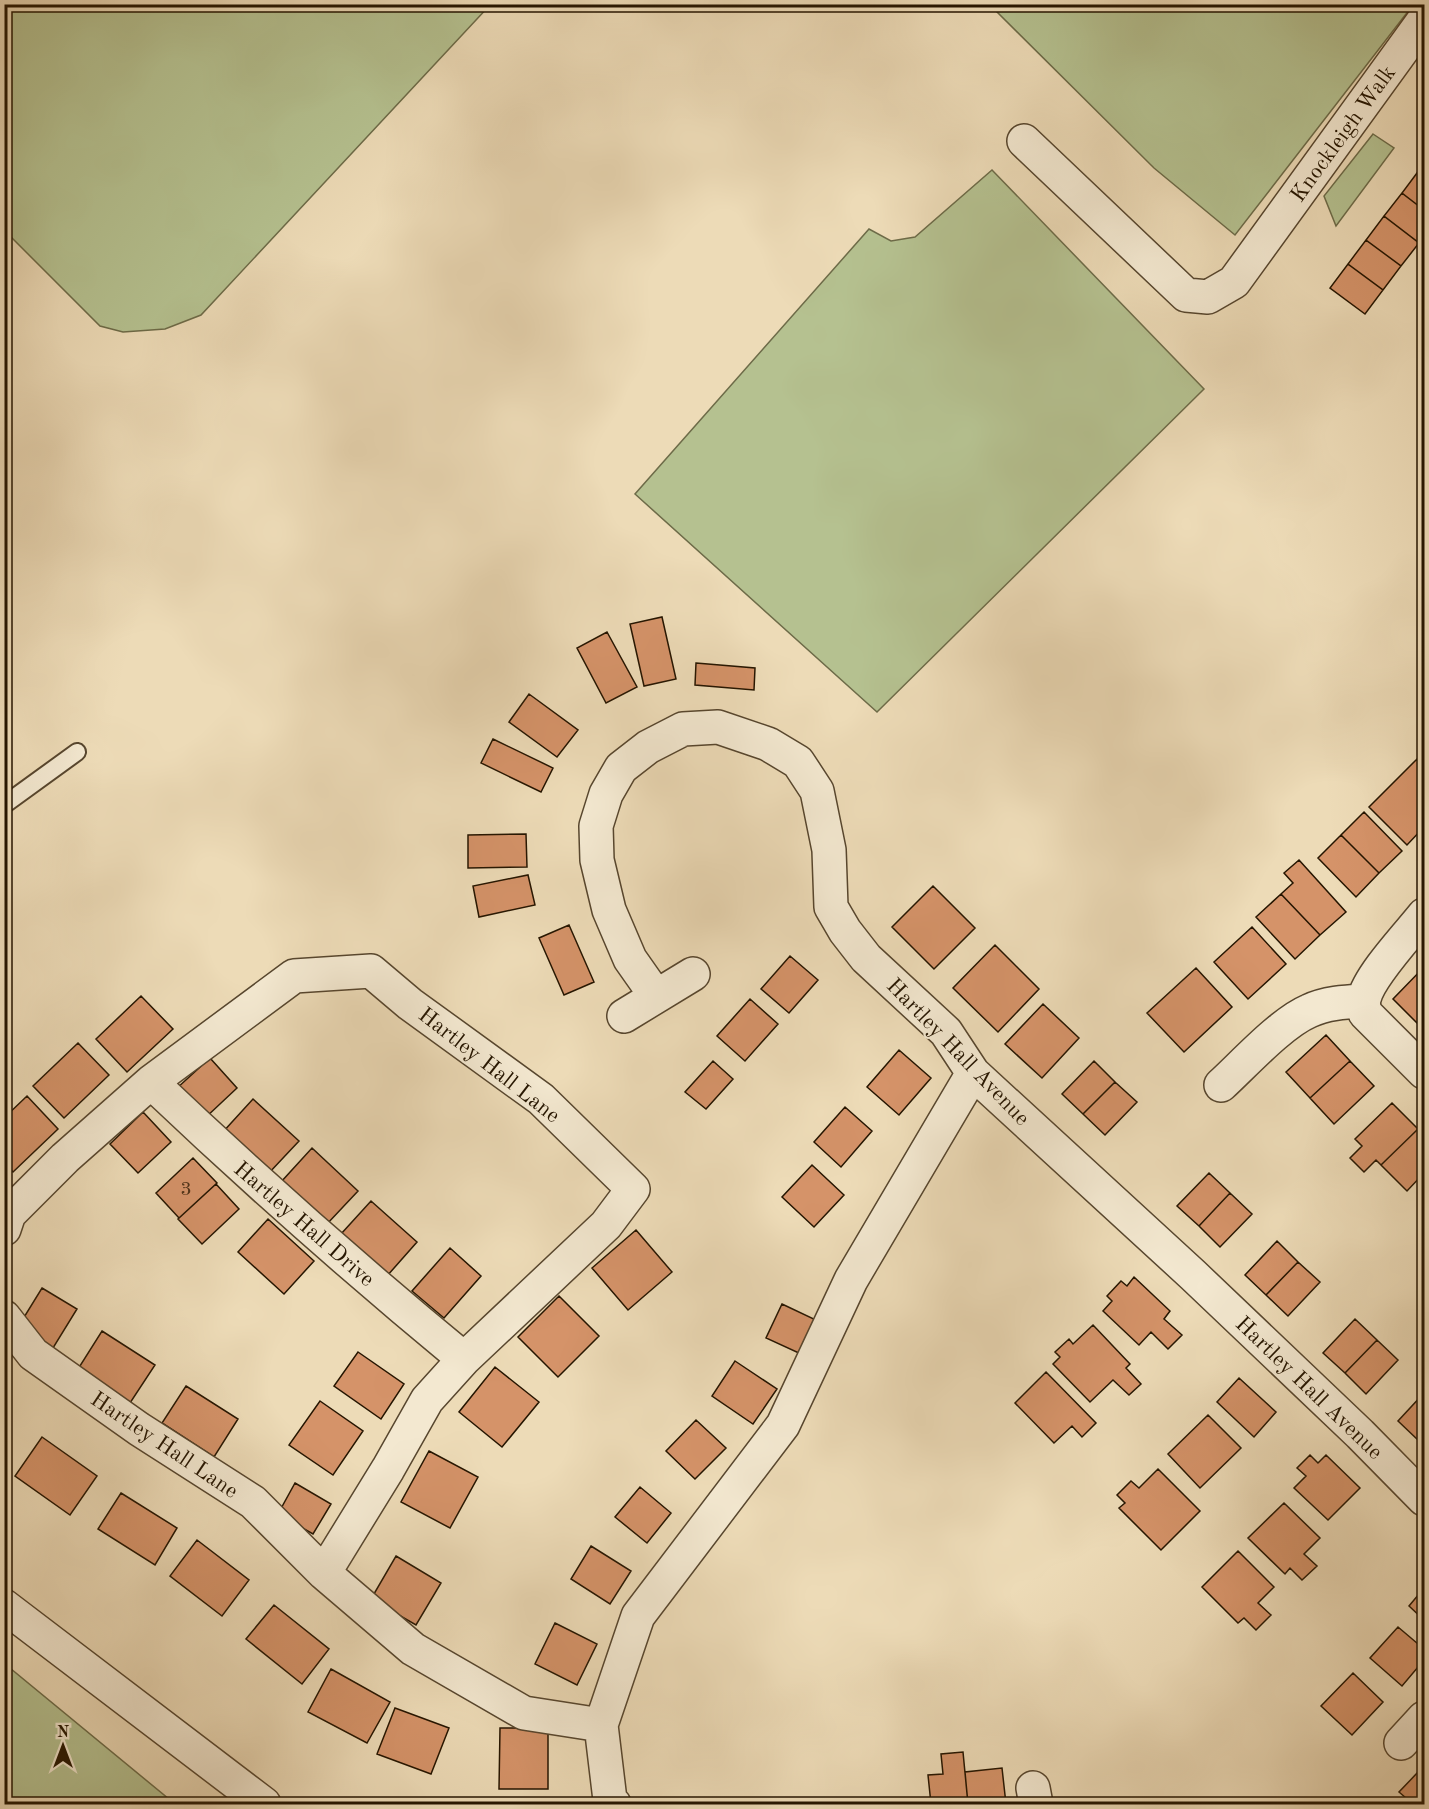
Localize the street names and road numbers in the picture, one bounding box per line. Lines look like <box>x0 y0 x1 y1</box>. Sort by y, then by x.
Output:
street label: Knockleigh Walk <box>1287 62 1400 206</box>
street label: Hartley Hall Avenue <box>882 975 1033 1130</box>
street label: Hartley Hall Lane <box>414 1004 564 1127</box>
street label: Hartley Hall Drive <box>229 1158 378 1291</box>
street label: Hartley Hall Avenue <box>1231 1313 1386 1464</box>
street label: Hartley Hall Lane <box>86 1388 242 1503</box>

